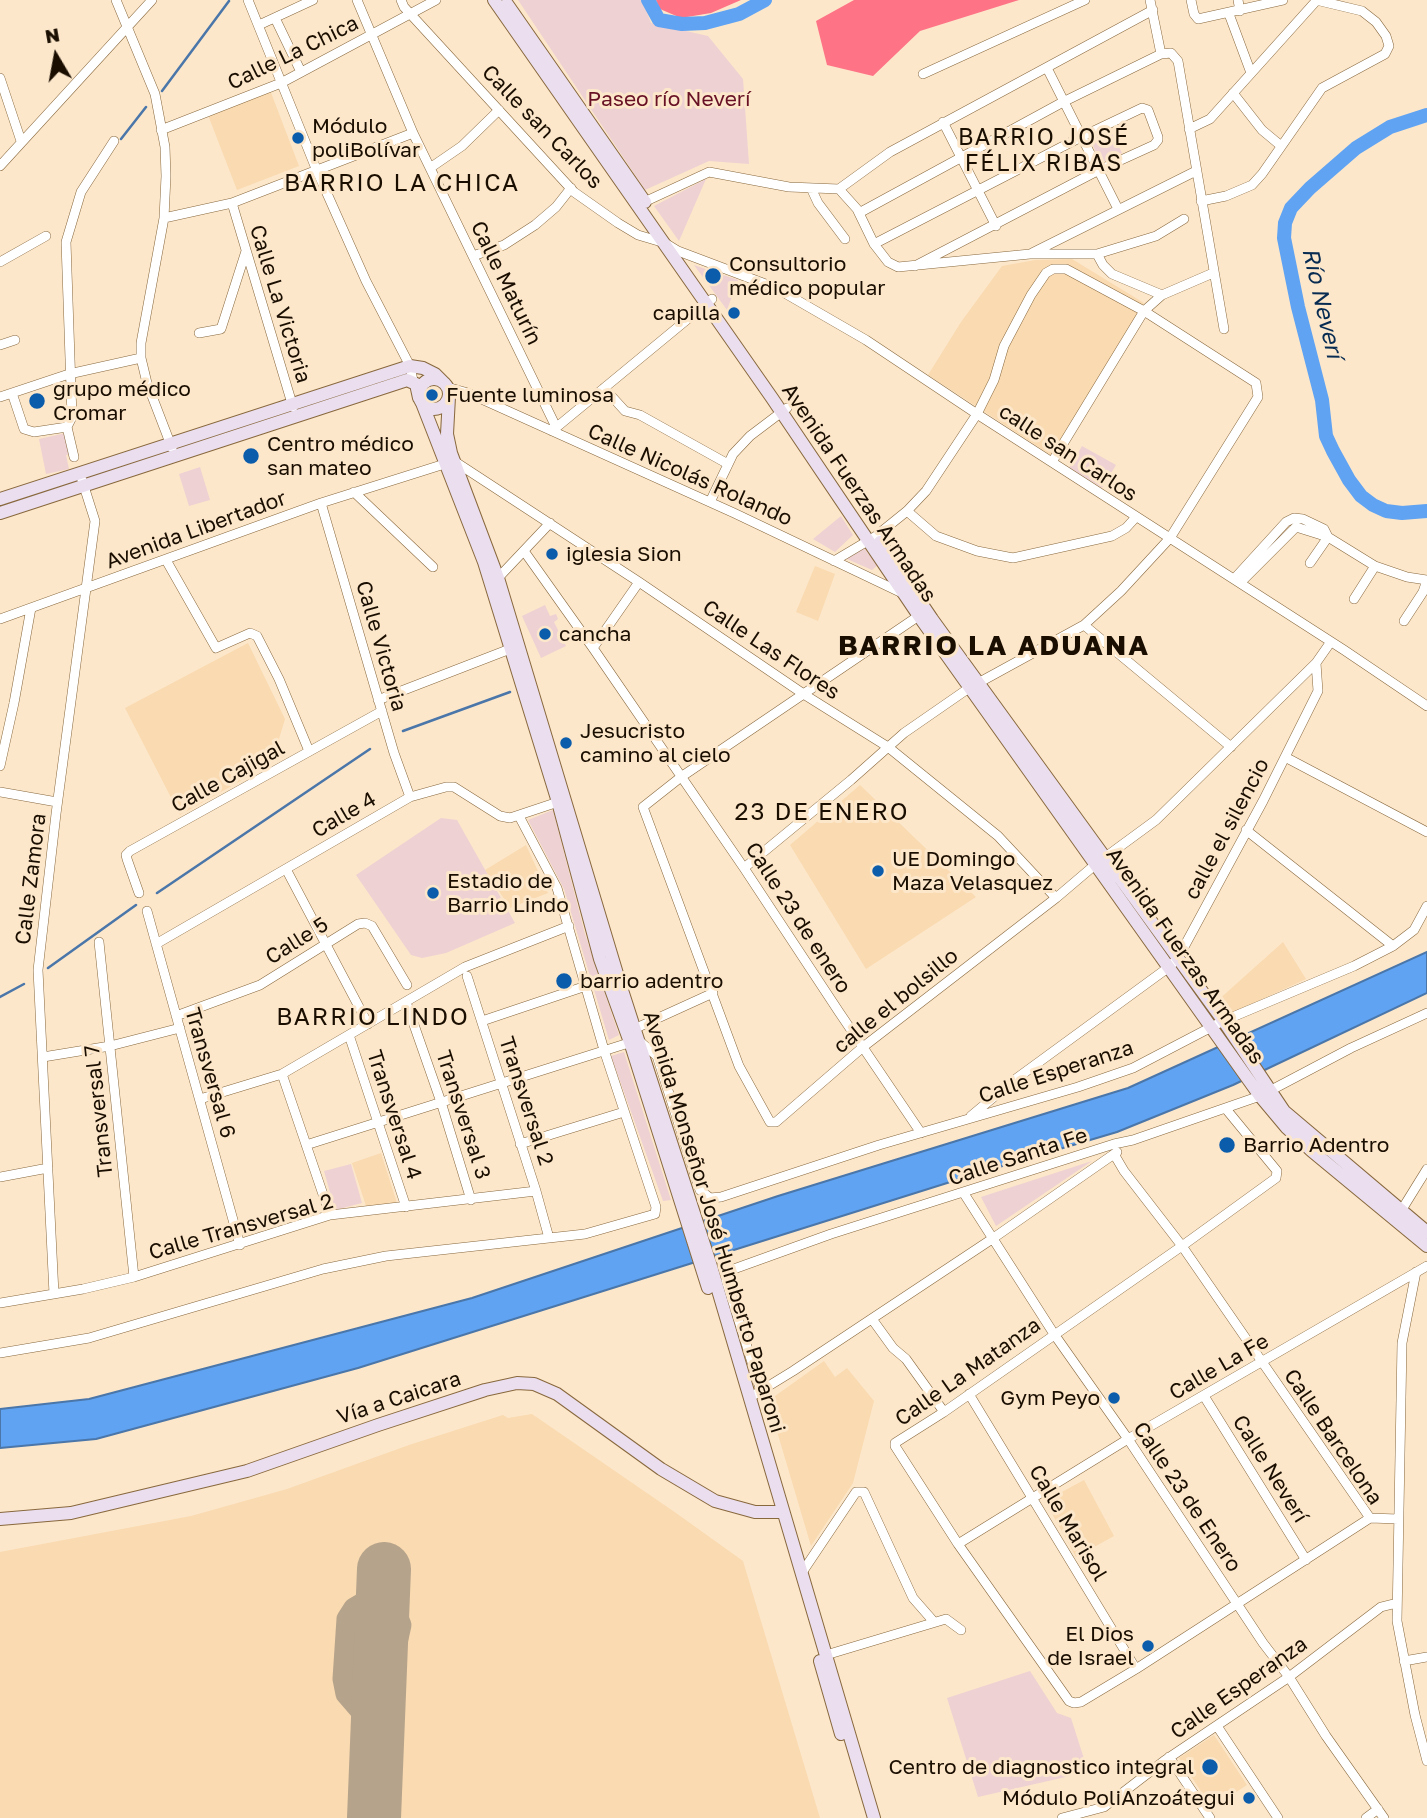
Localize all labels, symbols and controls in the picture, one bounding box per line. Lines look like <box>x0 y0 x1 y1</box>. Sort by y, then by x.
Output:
street label: Calle La Chica <box>224 10 362 96</box>
north arrow <box>21 21 91 91</box>
text: N <box>43 22 61 47</box>
street label: Calle san Carlos <box>476 60 608 194</box>
park label: Paseo río Neverí <box>587 86 751 112</box>
place label: Módulo poliBolívar <box>312 113 420 163</box>
district label: BARRIO JOSÉ FÉLIX RIBAS <box>959 124 1129 178</box>
marker: Módulo poliBolívar <box>290 130 306 146</box>
district label: BARRIO LA CHICA <box>286 169 518 197</box>
street label: Calle Maturín <box>465 217 547 349</box>
street label: Calle La Victoria <box>244 222 316 386</box>
water label: Río Neverí <box>1296 245 1348 361</box>
place label: Consultorio médico popular <box>729 251 886 301</box>
marker: Consultorio médico popular <box>703 266 723 286</box>
place label: capilla <box>653 300 720 326</box>
marker: capilla <box>726 305 742 321</box>
place label: grupo médico Cromar <box>53 376 191 426</box>
street label: Avenida Fuerzas Armadas <box>776 379 942 607</box>
place label: Fuente luminosa <box>446 382 614 408</box>
marker: Fuente luminosa <box>424 387 440 403</box>
marker: grupo médico Cromar <box>27 391 47 411</box>
street label: calle san Carlos <box>994 399 1142 507</box>
street label: Calle Nicolás Rolando <box>584 419 796 531</box>
place label: Centro médico san mateo <box>267 431 414 481</box>
marker: Centro médico san mateo <box>241 446 261 466</box>
street label: Avenida Libertador <box>102 486 290 574</box>
place label: iglesia Sion <box>566 541 682 567</box>
marker: iglesia Sion <box>544 546 560 562</box>
street label: Calle Victoria <box>350 578 412 714</box>
street label: Calle Las Flores <box>698 595 844 705</box>
place label: cancha <box>559 621 631 647</box>
marker: cancha <box>537 626 553 642</box>
district label: BARRIO LA ADUANA <box>840 629 1148 663</box>
place label: Jesucristo camino al cielo <box>580 718 730 768</box>
marker: Jesucristo camino al cielo <box>558 735 574 751</box>
street label: Calle Cajigal <box>167 736 289 818</box>
street label: calle el silencio <box>1179 754 1275 904</box>
street label: Calle 4 <box>308 787 380 843</box>
district label: 23 DE ENERO <box>736 798 908 826</box>
street label: Calle Zamora <box>10 812 52 946</box>
street label: Calle 23 de enero <box>740 838 856 998</box>
street label: Avenida Fuerzas Armadas <box>1101 843 1269 1069</box>
place label: UE Domingo Maza Velasquez <box>892 846 1053 896</box>
marker: UE Domingo Maza Velasquez <box>870 863 886 879</box>
place label: Estadio de Barrio Lindo <box>447 868 569 918</box>
marker: Estadio de Barrio Lindo <box>425 885 441 901</box>
street label: Calle 5 <box>261 912 333 970</box>
street label: calle el bolsillo <box>829 943 963 1059</box>
place label: barrio adentro <box>580 968 723 994</box>
marker: barrio adentro <box>554 971 574 991</box>
district label: BARRIO LINDO <box>278 1003 468 1031</box>
street label: Transversal 6 <box>179 1005 241 1141</box>
street label: Avenida Monseñor José Humberto Paparoni <box>638 1008 790 1436</box>
street label: Transversal 2 <box>493 1033 559 1169</box>
street label: Calle Esperanza <box>975 1035 1137 1109</box>
street label: Transversal 7 <box>80 1044 118 1178</box>
street label: Transversal 4 <box>361 1047 427 1183</box>
street label: Transversal 3 <box>430 1047 496 1183</box>
street label: Calle Santa Fe <box>945 1123 1091 1191</box>
place label: Barrio Adentro <box>1243 1132 1389 1158</box>
marker: Barrio Adentro <box>1217 1135 1237 1155</box>
street label: Calle Transversal 2 <box>146 1189 336 1265</box>
street label: Calle La Matanza <box>891 1312 1045 1432</box>
street label: Calle La Fe <box>1165 1328 1273 1406</box>
street label: Calle Barcelona <box>1278 1364 1388 1510</box>
street label: Vía a Caicara <box>334 1366 464 1430</box>
place label: Gym Peyo <box>1000 1385 1100 1411</box>
marker: Gym Peyo <box>1106 1390 1122 1406</box>
street label: Calle Neverí <box>1227 1411 1313 1527</box>
street label: Calle 23 de Enero <box>1128 1417 1246 1577</box>
street label: Calle Marisol <box>1023 1460 1113 1586</box>
place label: El Dios de Israel <box>1047 1621 1134 1671</box>
street label: Calle Esperanza <box>1166 1631 1312 1745</box>
marker: El Dios de Israel <box>1140 1638 1156 1654</box>
place label: Centro de diagnostico integral <box>889 1754 1194 1780</box>
marker: Centro de diagnostico integral <box>1200 1757 1220 1777</box>
place label: Módulo PoliAnzoátegui <box>1002 1785 1235 1811</box>
marker: Módulo PoliAnzoátegui <box>1241 1790 1257 1806</box>

